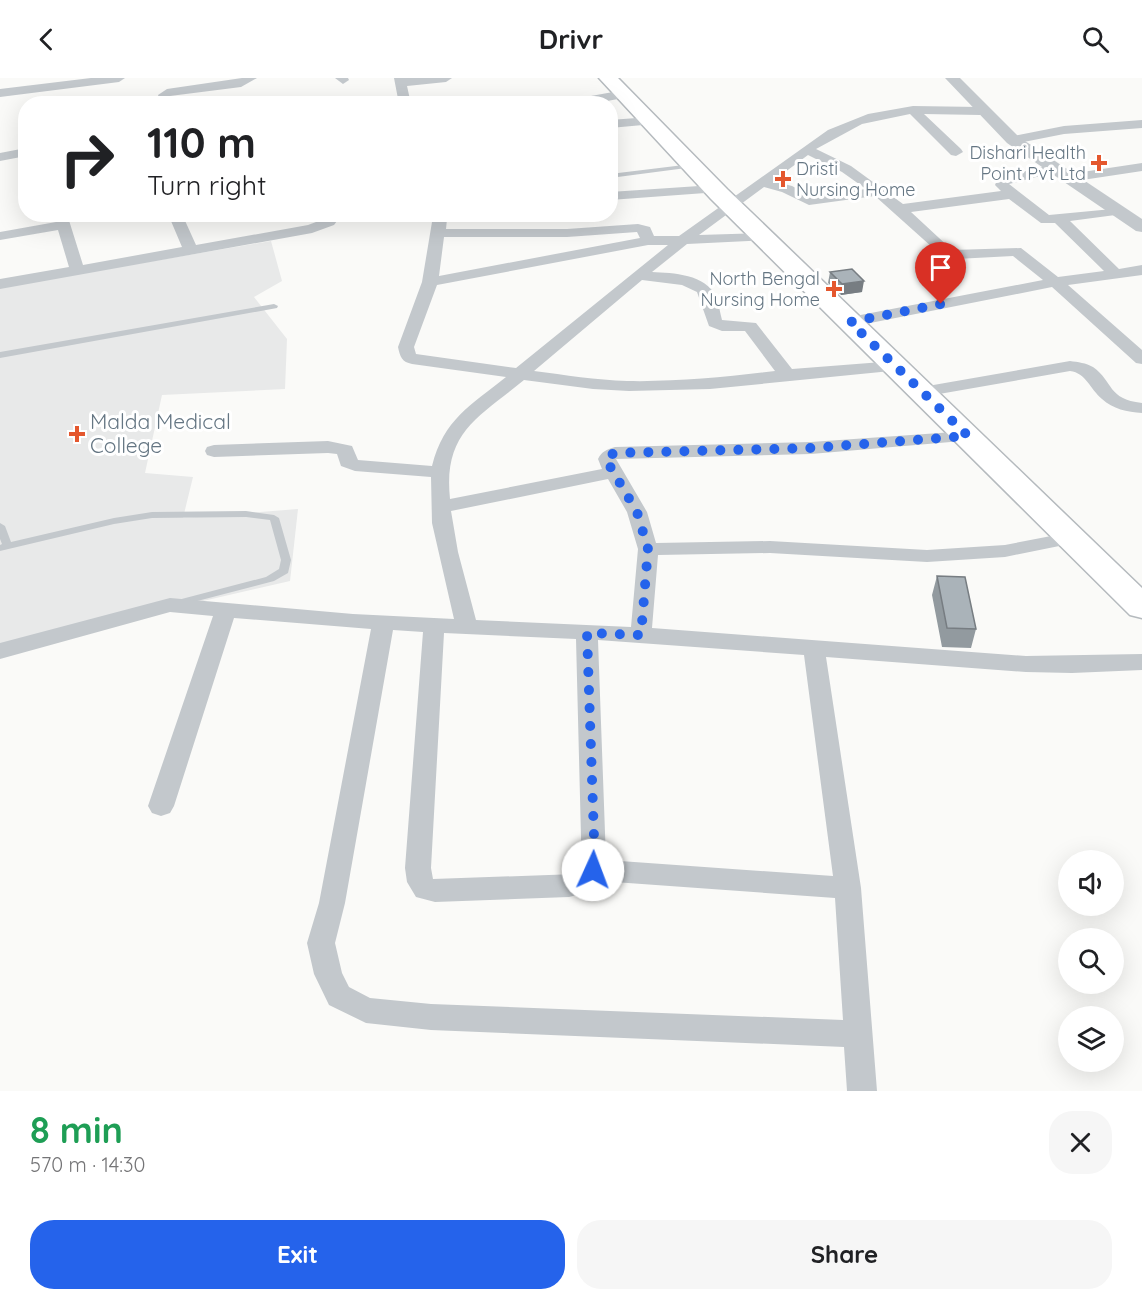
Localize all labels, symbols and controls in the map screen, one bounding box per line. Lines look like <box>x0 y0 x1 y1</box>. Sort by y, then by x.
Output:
text: Drivr <box>539 22 603 56</box>
icon: back <box>30 23 63 56</box>
icon: search <box>1079 23 1112 56</box>
text: 110 m <box>147 116 256 169</box>
icon: right <box>48 120 126 198</box>
place label: Dishari Health Point Pvt Ltd <box>969 141 1086 185</box>
marker: Dishari Health Point Pvt Ltd <box>1090 154 1108 172</box>
place label: Dristi Nursing Home <box>796 157 916 201</box>
text: Turn right <box>147 168 266 202</box>
marker: Dristi Nursing Home <box>774 170 792 188</box>
pin <box>915 242 966 304</box>
icon: arrive <box>924 251 957 284</box>
place label: North Bengal Nursing Home <box>700 267 820 311</box>
marker: North Bengal Nursing Home <box>825 280 843 298</box>
place label: Malda Medical College <box>90 408 231 458</box>
marker: Malda Medical College <box>68 425 86 443</box>
position arrow <box>561 838 625 902</box>
map controls <box>1058 850 1124 1072</box>
button: sound <box>1058 850 1124 916</box>
button: search <box>1058 928 1124 994</box>
button: layers <box>1058 1006 1124 1072</box>
text: 8 min <box>30 1107 123 1152</box>
button: close <box>1049 1111 1112 1174</box>
text: 570 m · 14:30 <box>30 1152 145 1177</box>
button: Exit <box>30 1220 565 1289</box>
button: Share <box>577 1220 1112 1289</box>

